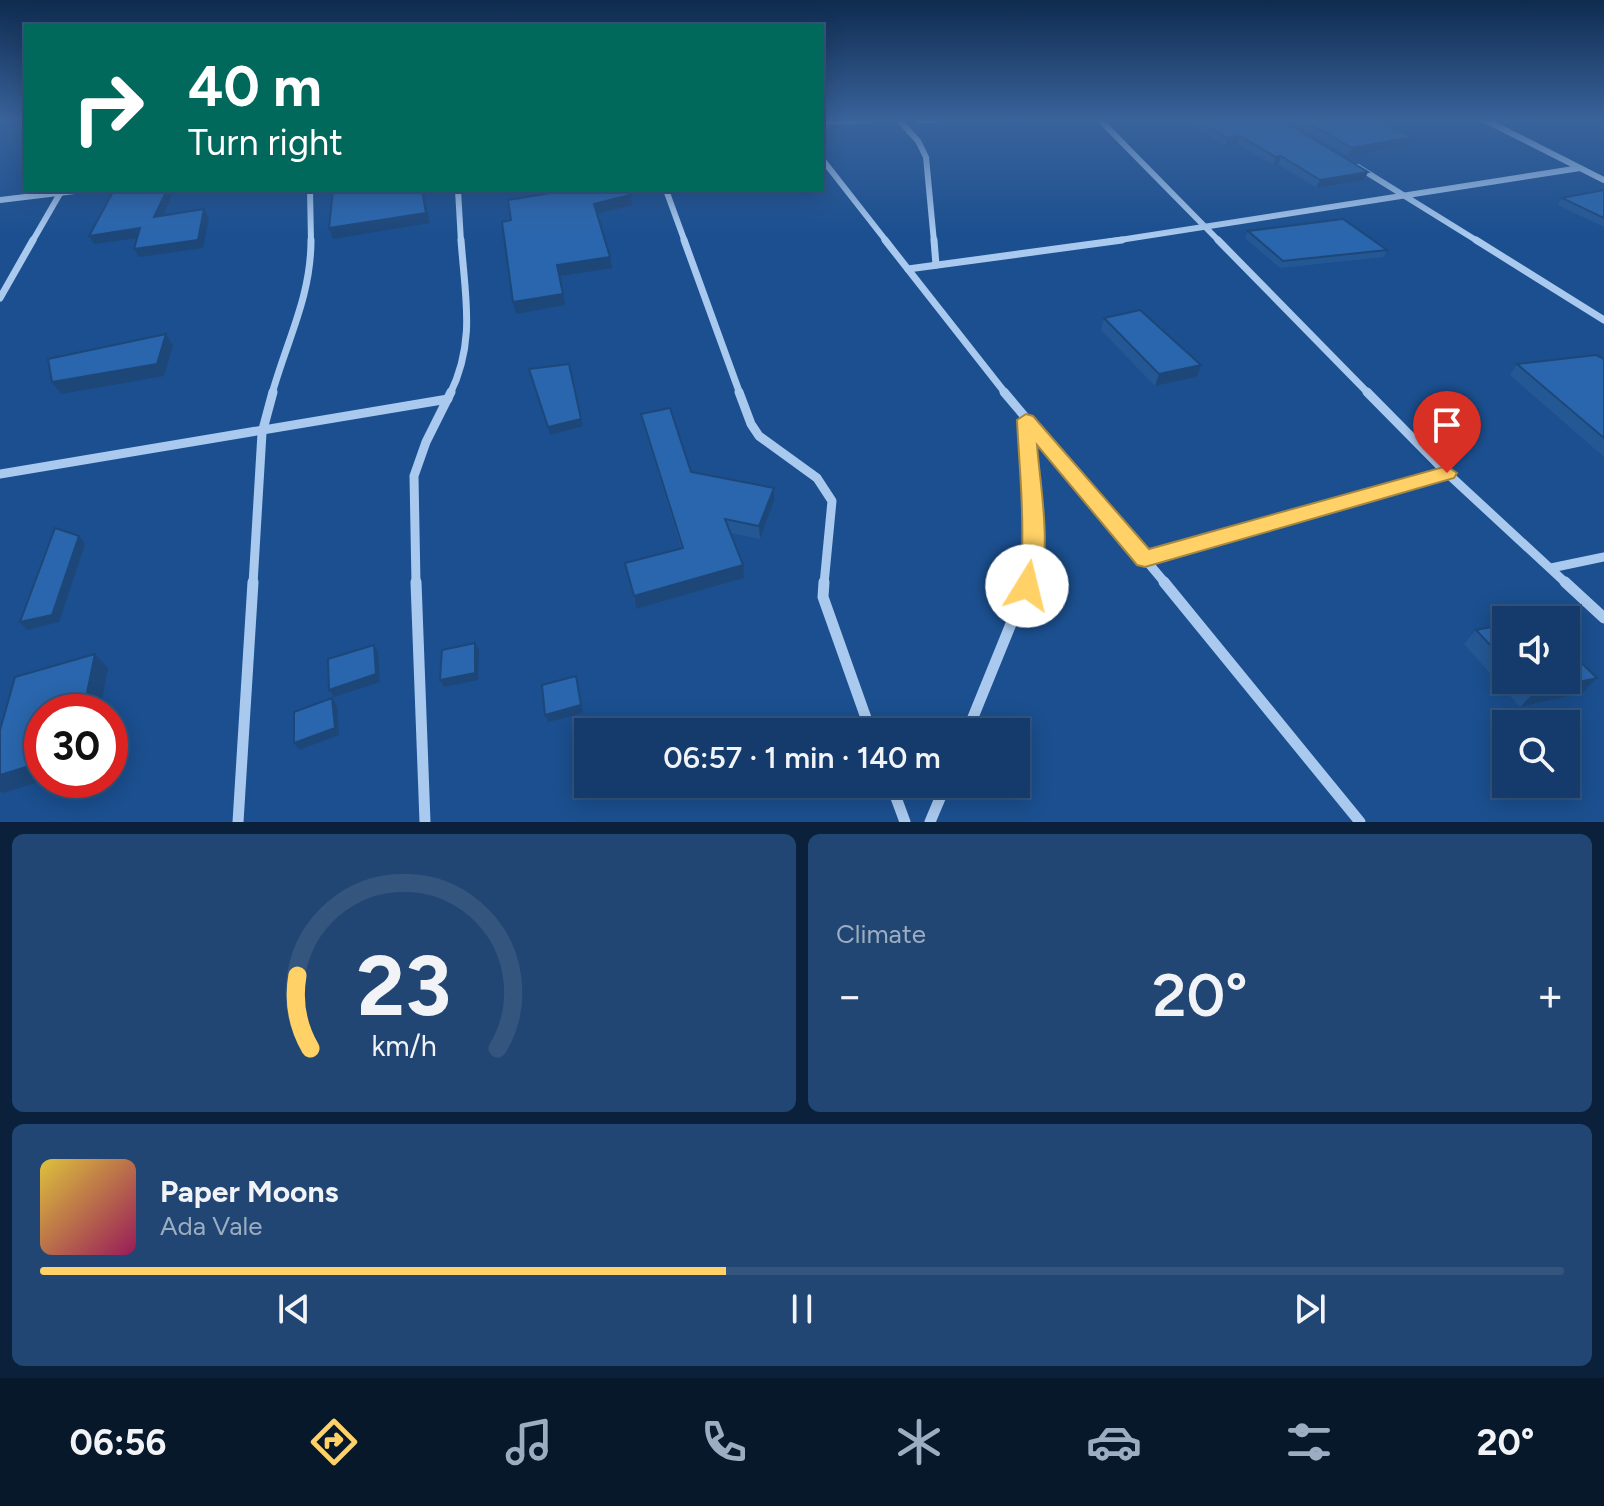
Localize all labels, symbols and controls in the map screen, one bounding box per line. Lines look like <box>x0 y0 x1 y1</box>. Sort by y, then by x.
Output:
text: 40 m <box>188 53 322 120</box>
icon: right <box>56 56 160 160</box>
text: Turn right <box>188 121 343 164</box>
pin <box>1413 391 1481 473</box>
icon: arrive <box>1425 403 1469 447</box>
position arrow <box>985 544 1069 628</box>
map controls <box>1492 606 1580 798</box>
button: sound <box>1492 606 1580 694</box>
speed limit sign: 30 <box>24 694 128 798</box>
button: search <box>1492 710 1580 798</box>
text: 06:57 · 1 min · 140 m <box>663 739 941 776</box>
text: Climate <box>836 918 926 950</box>
text: 23 <box>357 936 451 1036</box>
text: 20° <box>1152 959 1248 1031</box>
text: − <box>836 969 863 1022</box>
text: + <box>1537 969 1564 1022</box>
text: km/h <box>371 1029 437 1063</box>
text: Paper Moons <box>160 1173 339 1210</box>
text: Ada Vale <box>160 1210 263 1242</box>
icon: previous <box>272 1287 316 1331</box>
icon: pause <box>780 1287 824 1331</box>
icon: next <box>1288 1287 1332 1331</box>
icon: directions <box>306 1414 362 1470</box>
icon: music <box>501 1414 557 1470</box>
icon: phone <box>696 1414 752 1470</box>
icon: climate <box>891 1414 947 1470</box>
icon: car <box>1086 1414 1142 1470</box>
icon: filters <box>1281 1414 1337 1470</box>
text: 06:56 <box>70 1421 166 1464</box>
text: 20° <box>1477 1421 1534 1464</box>

